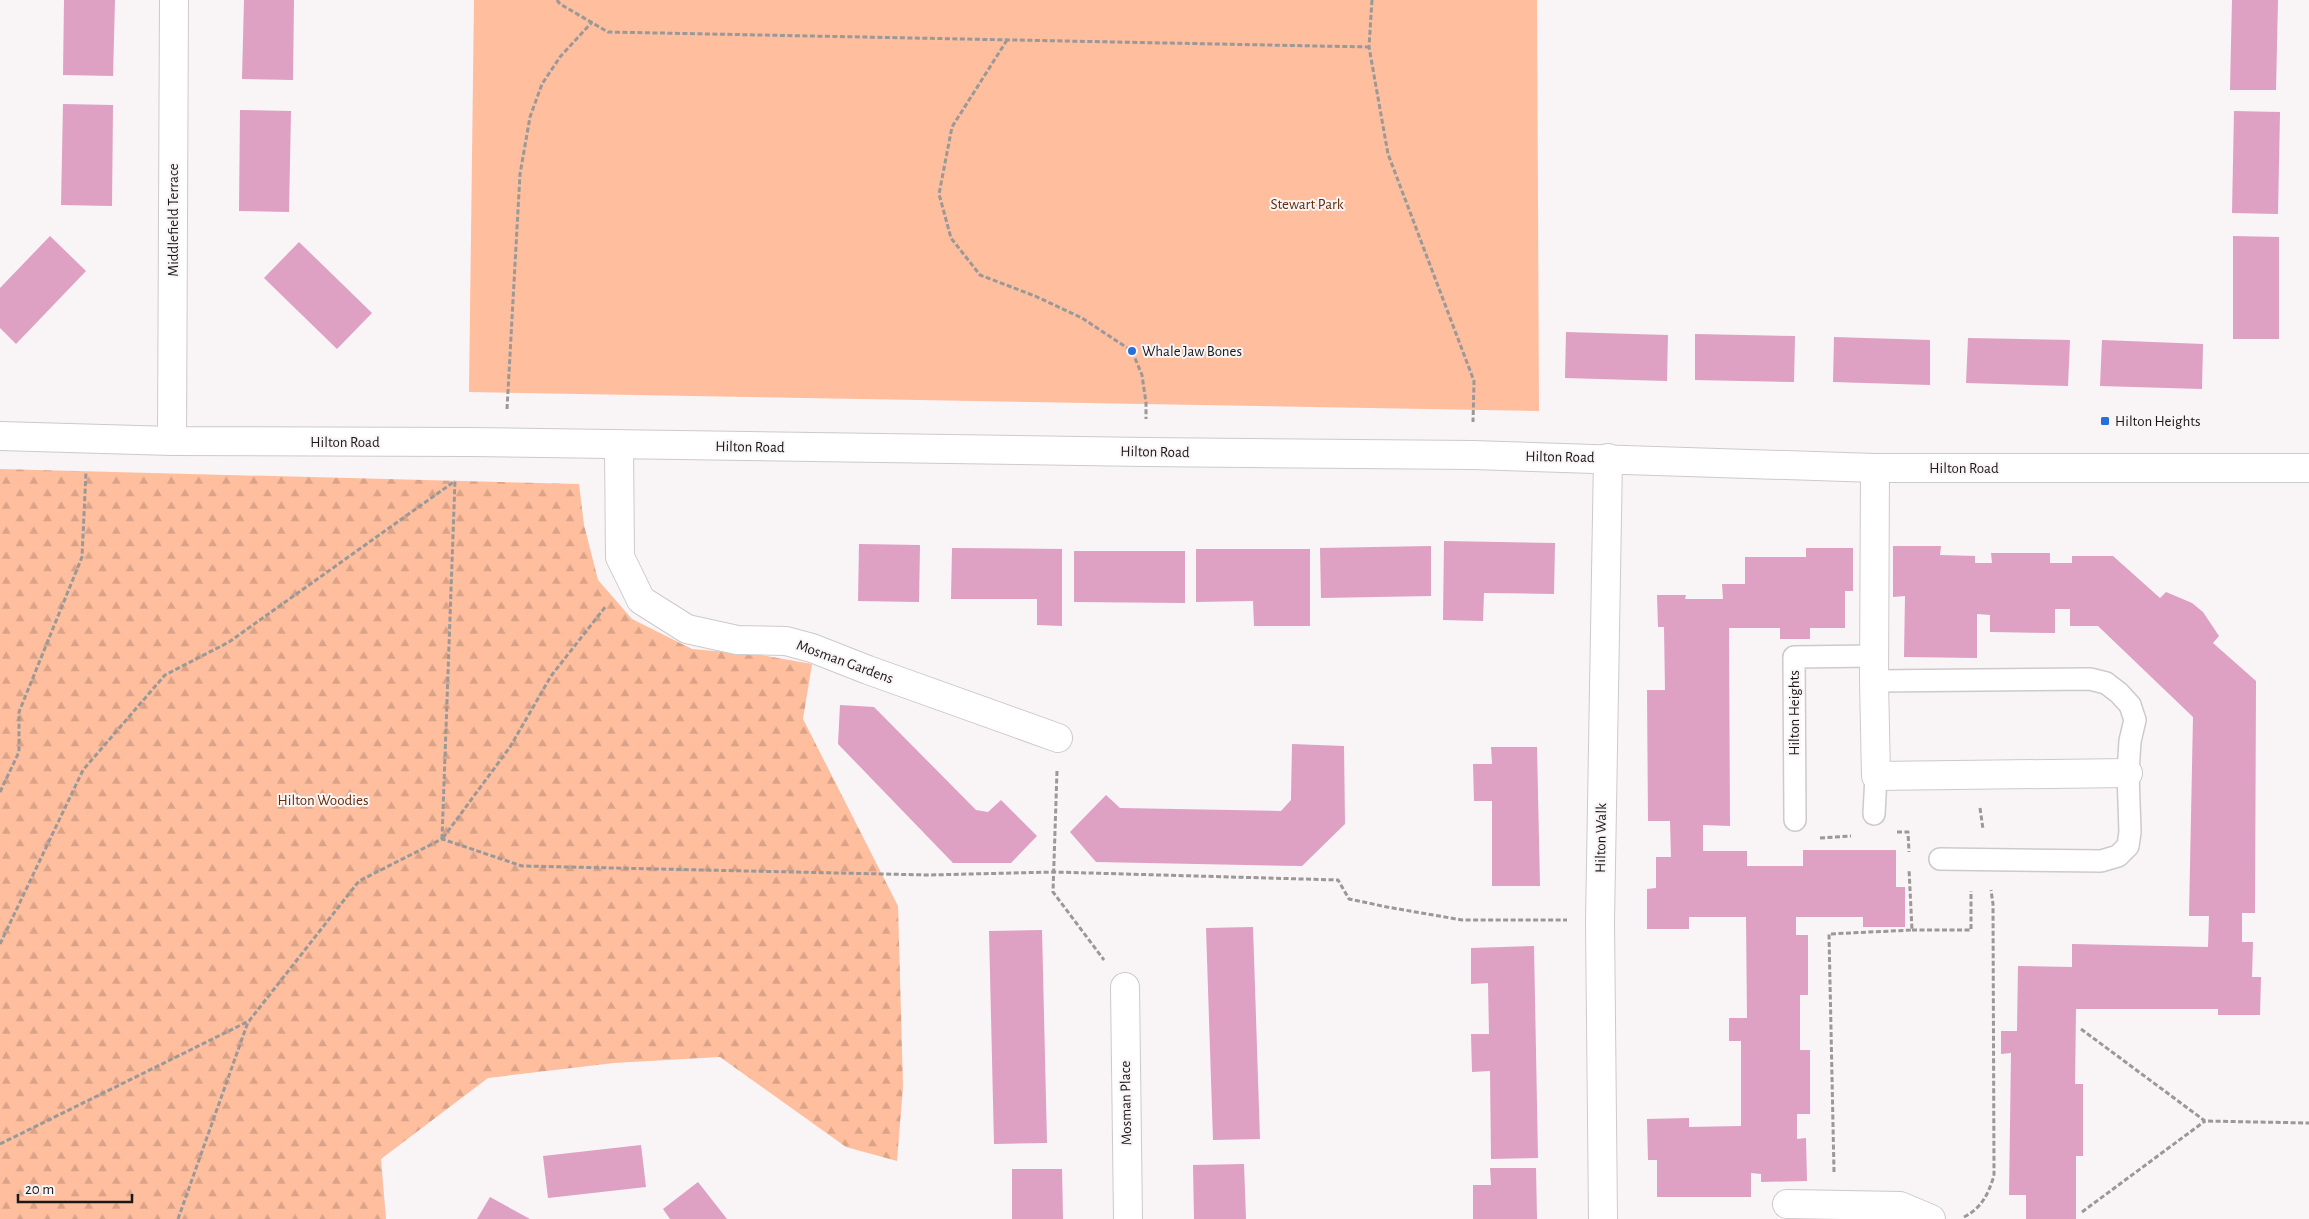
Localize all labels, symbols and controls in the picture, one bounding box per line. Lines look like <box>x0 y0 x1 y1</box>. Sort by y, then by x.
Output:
street label: Middlefield Terrace <box>166 163 181 277</box>
park label: Stewart Park <box>1270 197 1344 212</box>
place label: Whale Jaw Bones <box>1142 344 1242 359</box>
marker: Whale Jaw Bones <box>1126 345 1138 357</box>
place label: Hilton Heights <box>2115 414 2201 429</box>
marker: Hilton Heights <box>2099 415 2111 427</box>
street label: Hilton Road <box>310 435 380 450</box>
street label: Hilton Road <box>715 439 785 455</box>
street label: Hilton Road <box>1120 444 1190 460</box>
street label: Hilton Road <box>1525 449 1595 465</box>
street label: Hilton Road <box>1929 461 1999 476</box>
street label: Mosman Gardens <box>795 638 895 686</box>
street label: Hilton Heights <box>1787 670 1802 756</box>
park label: Hilton Woodies <box>278 793 368 808</box>
street label: Hilton Walk <box>1593 803 1609 873</box>
street label: Mosman Place <box>1118 1061 1134 1145</box>
scale bar <box>18 1172 131 1204</box>
text: 20 m <box>25 1182 54 1197</box>

